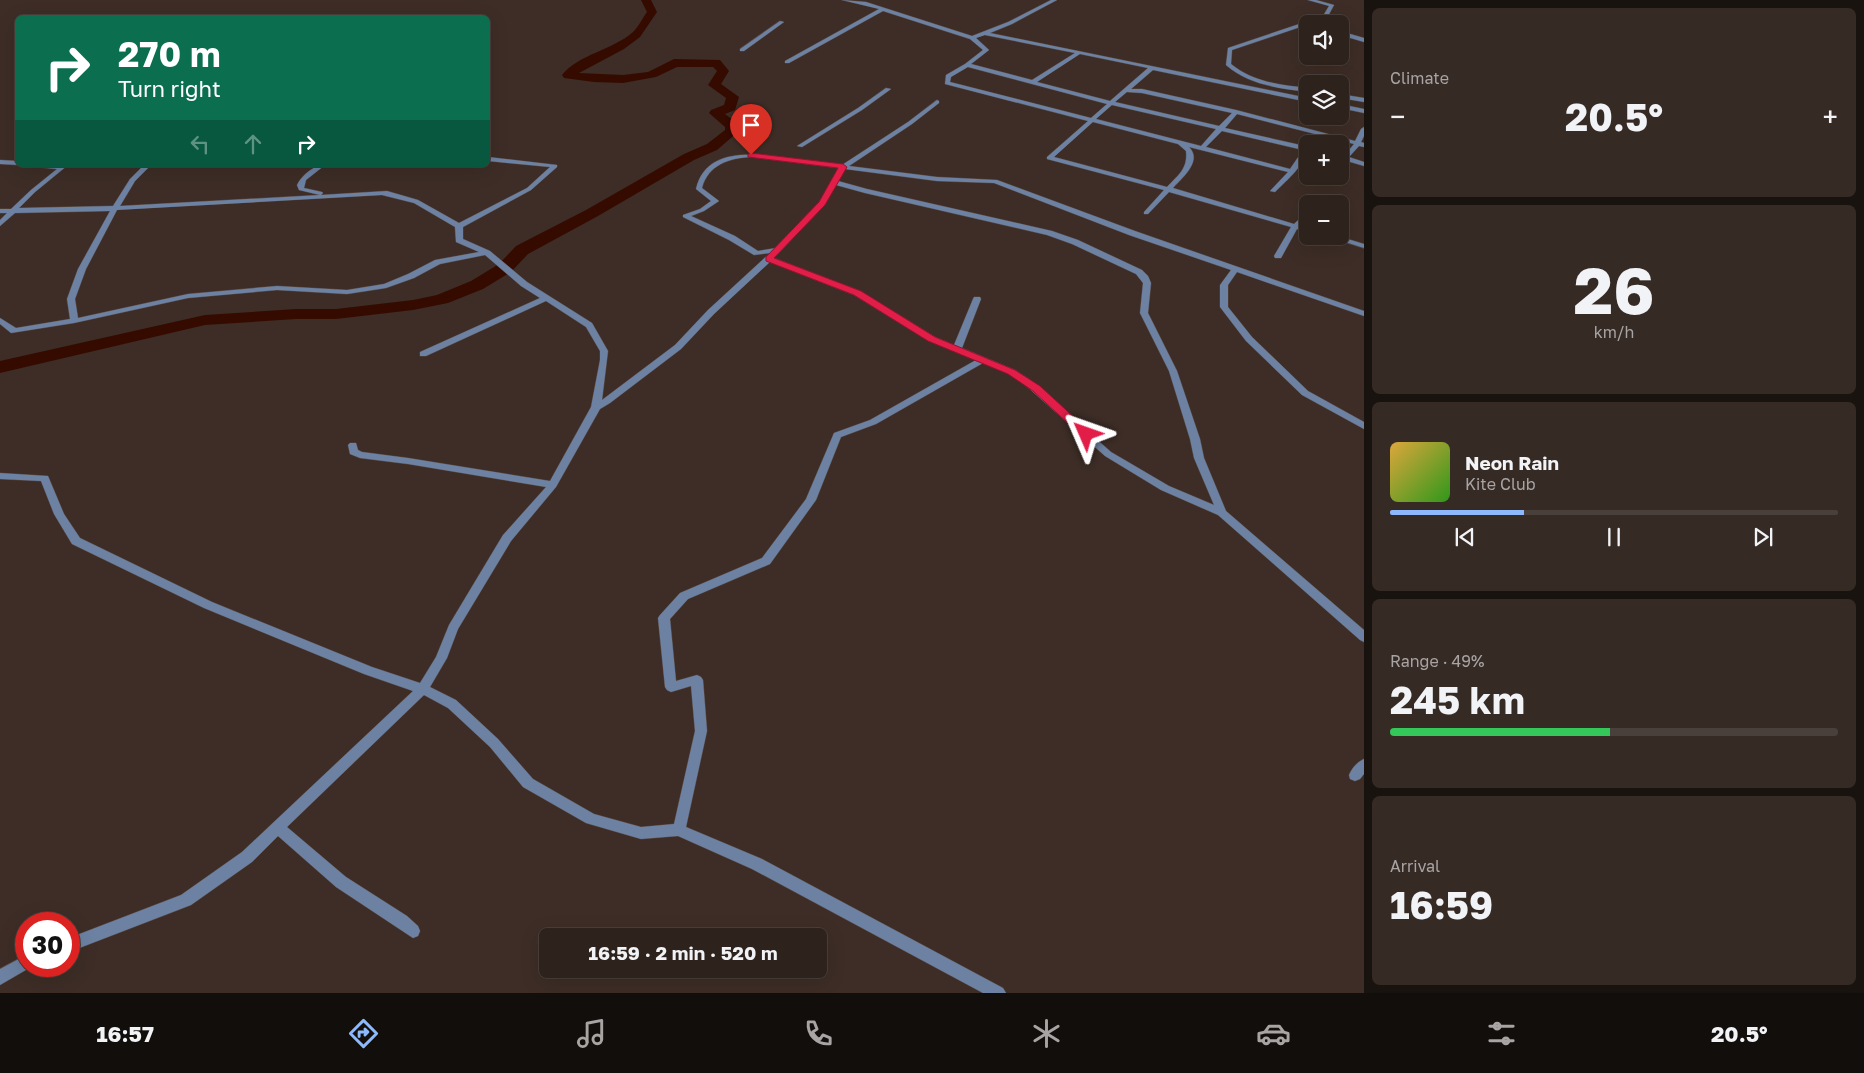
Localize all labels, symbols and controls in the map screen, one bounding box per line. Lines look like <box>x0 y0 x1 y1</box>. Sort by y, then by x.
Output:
map controls <box>1299 15 1349 245</box>
button: sound <box>1299 15 1349 65</box>
text: 270 m <box>118 33 221 75</box>
icon: right <box>35 35 100 100</box>
text: Climate <box>1390 68 1449 88</box>
text: Turn right <box>118 75 221 102</box>
button: layers <box>1299 75 1349 125</box>
text: 20.5° <box>1565 94 1663 139</box>
text: − <box>1390 100 1405 133</box>
text: + <box>1823 100 1838 133</box>
pin <box>730 104 772 155</box>
icon: arrive <box>737 111 765 139</box>
icon: left <box>186 130 214 158</box>
icon: ahead <box>239 130 267 158</box>
icon: right <box>292 130 320 158</box>
button: + <box>1299 135 1349 185</box>
button: − <box>1299 195 1349 245</box>
text: 26 <box>1574 250 1654 328</box>
text: km/h <box>1594 322 1634 342</box>
position arrow <box>1059 407 1111 459</box>
text: Neon Rain <box>1465 451 1559 474</box>
text: Kite Club <box>1465 474 1536 494</box>
icon: previous <box>1451 523 1479 551</box>
icon: pause <box>1600 523 1628 551</box>
icon: next <box>1749 523 1777 551</box>
text: Range · 49% <box>1390 651 1484 671</box>
text: 245 km <box>1390 677 1525 722</box>
text: Arrival <box>1390 856 1440 876</box>
text: 16:59 <box>1390 882 1493 927</box>
speed limit sign: 30 <box>15 912 80 977</box>
text: 16:59 · 2 min · 520 m <box>588 941 778 964</box>
icon: directions <box>346 1016 381 1051</box>
icon: music <box>574 1016 609 1051</box>
icon: phone <box>801 1016 836 1051</box>
icon: climate <box>1029 1016 1064 1051</box>
icon: car <box>1256 1016 1291 1051</box>
icon: filters <box>1484 1016 1519 1051</box>
text: 16:57 <box>96 1020 154 1047</box>
text: 20.5° <box>1711 1020 1768 1047</box>

